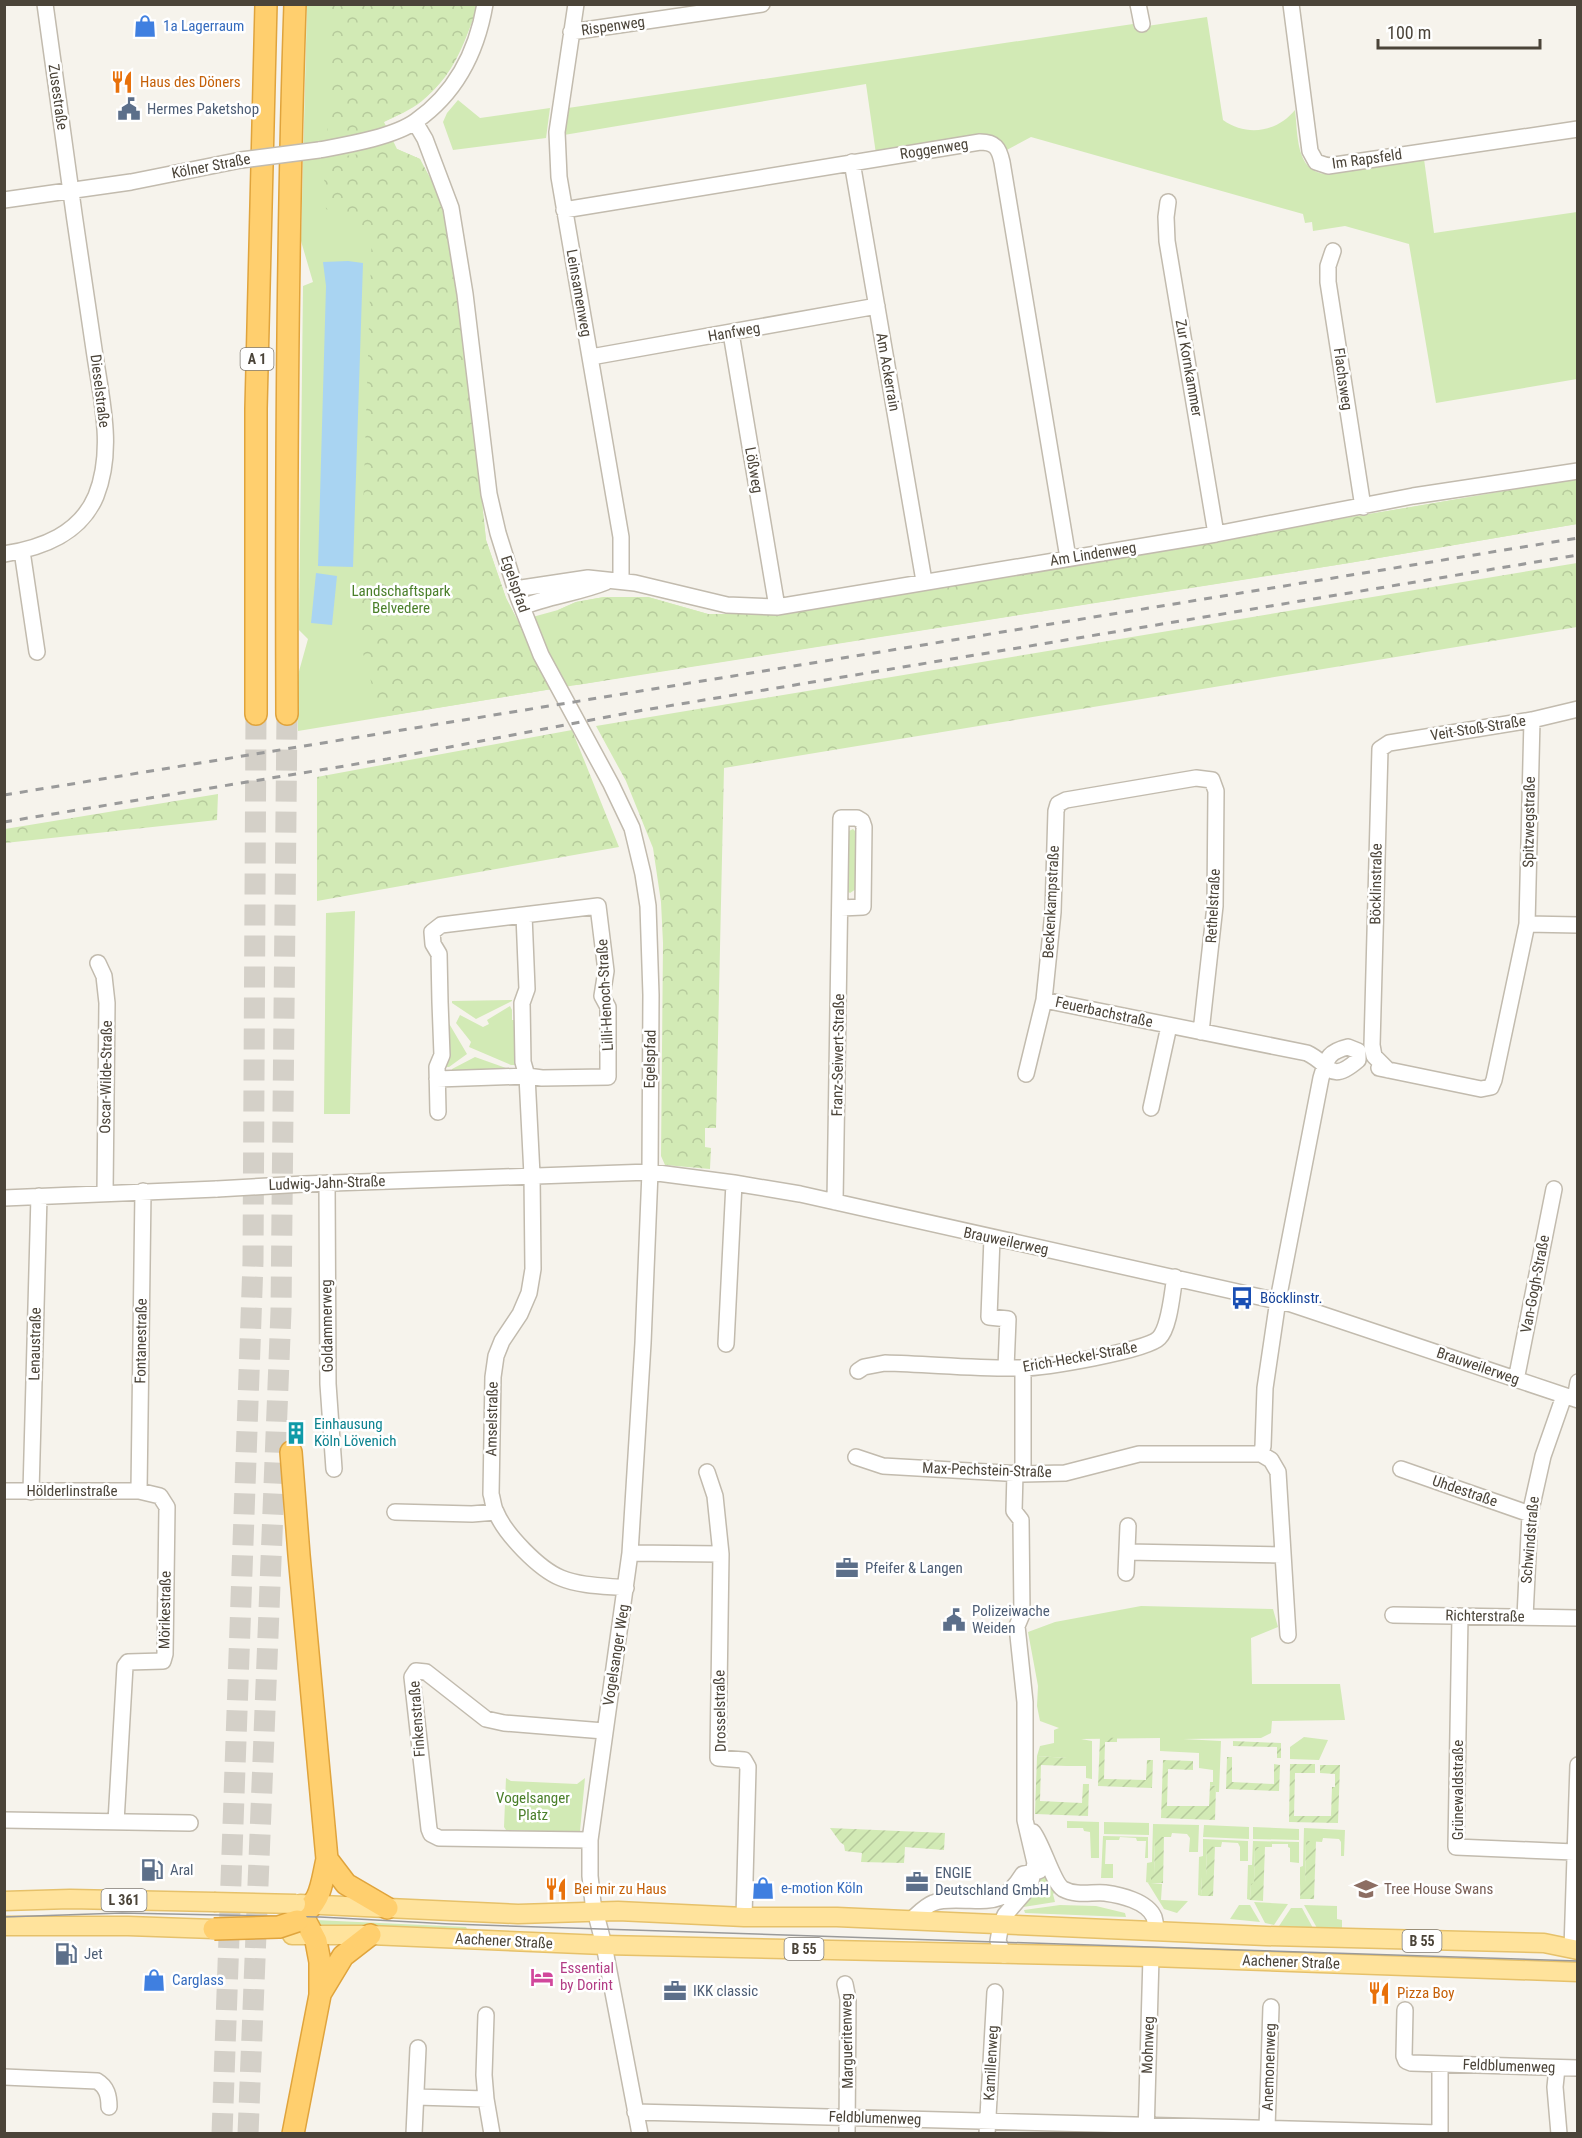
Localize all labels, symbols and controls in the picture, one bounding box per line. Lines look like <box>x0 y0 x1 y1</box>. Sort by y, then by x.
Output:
scale bar <box>1378 12 1540 50</box>
shop icon: 1a Lagerraum <box>132 13 158 39</box>
street label: Rispenweg <box>580 13 646 39</box>
place label: 1a Lagerraum <box>163 17 244 35</box>
text: 100 m <box>1387 22 1431 43</box>
street label: Zusestraße <box>44 63 72 131</box>
restaurant icon: Haus des Döners <box>109 69 135 95</box>
place label: Haus des Döners <box>140 73 241 91</box>
public building icon: Hermes Paketshop <box>116 96 142 122</box>
place label: Hermes Paketshop <box>147 100 259 118</box>
street label: Roggenweg <box>899 135 969 163</box>
street label: Im Rapsfeld <box>1331 145 1403 173</box>
street label: Kölner Straße <box>170 150 252 182</box>
street label: Leinsamenweg <box>562 248 596 338</box>
street label: Zur Kornkammer <box>1172 318 1206 418</box>
street label: Hanfweg <box>706 319 762 345</box>
street label: Am Ackerrain <box>872 331 904 413</box>
street label: Flachsweg <box>1330 347 1356 411</box>
road number: A 1 <box>240 348 274 370</box>
street label: Dieselstraße <box>87 353 113 429</box>
street label: Lößweg <box>741 445 767 495</box>
street label: Am Lindenweg <box>1049 538 1137 570</box>
street label: Egelspfad <box>497 553 533 615</box>
park label: Landschaftspark Belvedere <box>351 582 451 617</box>
street label: Veit-Stoß-Straße <box>1429 712 1527 744</box>
street label: Spitzwegstraße <box>1519 776 1539 868</box>
street label: Böcklinstraße <box>1366 843 1386 925</box>
street label: Beckenkampstraße <box>1039 845 1063 959</box>
street label: Rethelstraße <box>1202 868 1224 944</box>
street label: Lilli-Henoch-Straße <box>593 939 617 1051</box>
street label: Franz-Seiwert-Straße <box>828 993 848 1117</box>
street label: Feuerbachstraße <box>1054 993 1154 1031</box>
street label: Oscar-Wilde-Straße <box>96 1020 116 1134</box>
street label: Egelspfad <box>640 1029 660 1089</box>
street label: Ludwig-Jahn-Straße <box>268 1172 386 1194</box>
street label: Brauweilerweg <box>962 1223 1050 1259</box>
street label: Van-Gogh-Straße <box>1517 1233 1553 1335</box>
street label: Goldammerweg <box>317 1279 337 1373</box>
bus stop icon: Böcklinstr. <box>1229 1285 1255 1311</box>
place label: Böcklinstr. <box>1260 1289 1322 1307</box>
street label: Fontanestraße <box>131 1298 151 1384</box>
street label: Lenaustraße <box>25 1307 45 1381</box>
street label: Erich-Heckel-Straße <box>1021 1338 1139 1376</box>
street label: Brauweilerweg <box>1434 1343 1522 1389</box>
street label: Amselstraße <box>482 1381 502 1457</box>
place label: Einhausung Köln Lövenich <box>314 1415 396 1450</box>
building icon: Einhausung Köln Lövenich <box>283 1420 309 1446</box>
street label: Max-Pechstein-Straße <box>922 1459 1052 1481</box>
street label: Uhdestraße <box>1430 1471 1500 1511</box>
street label: Hölderlinstraße <box>26 1482 118 1500</box>
street label: Schwindstraße <box>1517 1496 1543 1584</box>
office icon: Pfeifer & Langen <box>834 1555 860 1581</box>
place label: Pfeifer & Langen <box>865 1559 963 1577</box>
street label: Mörikestraße <box>155 1571 175 1649</box>
place label: Polizeiwache Weiden <box>972 1602 1050 1637</box>
street label: Vogelsanger Weg <box>599 1603 633 1707</box>
street label: Richterstraße <box>1445 1606 1525 1626</box>
public building icon: Polizeiwache Weiden <box>941 1607 967 1633</box>
street label: Drosselstraße <box>710 1670 730 1752</box>
street label: Finkenstraße <box>405 1680 429 1758</box>
street label: Grünewaldstraße <box>1449 1740 1467 1840</box>
park label: Vogelsanger Platz <box>496 1789 570 1824</box>
fuel station icon: Aral <box>139 1857 165 1883</box>
place label: Aral <box>170 1861 194 1879</box>
place label: ENGIE Deutschland GmbH <box>935 1864 1049 1899</box>
office icon: ENGIE Deutschland GmbH <box>904 1869 930 1895</box>
shop icon: e-motion Köln <box>750 1875 776 1901</box>
restaurant icon: Bei mir zu Haus <box>543 1876 569 1902</box>
school or university icon: Tree House Swans <box>1353 1876 1379 1902</box>
place label: e-motion Köln <box>781 1879 863 1897</box>
place label: Bei mir zu Haus <box>574 1880 667 1898</box>
place label: Tree House Swans <box>1384 1880 1494 1898</box>
road number: L 361 <box>102 1889 146 1911</box>
street label: Aachener Straße <box>455 1929 553 1953</box>
road number: B 55 <box>1402 1930 1442 1952</box>
road number: B 55 <box>784 1938 824 1960</box>
fuel station icon: Jet <box>53 1941 79 1967</box>
place label: Jet <box>84 1945 103 1963</box>
street label: Aachener Straße <box>1242 1951 1340 1973</box>
place label: Essential by Dorint <box>560 1959 614 1994</box>
hotel icon: Essential by Dorint <box>529 1964 555 1990</box>
shop icon: Carglass <box>141 1967 167 1993</box>
place label: Carglass <box>172 1971 224 1989</box>
office icon: IKK classic <box>662 1978 688 2004</box>
restaurant icon: Pizza Boy <box>1366 1980 1392 2006</box>
place label: IKK classic <box>693 1982 758 2000</box>
place label: Pizza Boy <box>1397 1984 1454 2002</box>
street label: Margueritenweg <box>837 1993 857 2089</box>
street label: Mohnweg <box>1138 2016 1158 2074</box>
street label: Anemonenweg <box>1258 2023 1280 2111</box>
street label: Kamillenweg <box>980 2025 1002 2101</box>
street label: Feldblumenweg <box>1462 2055 1556 2077</box>
street label: Feldblumenweg <box>828 2107 922 2129</box>

